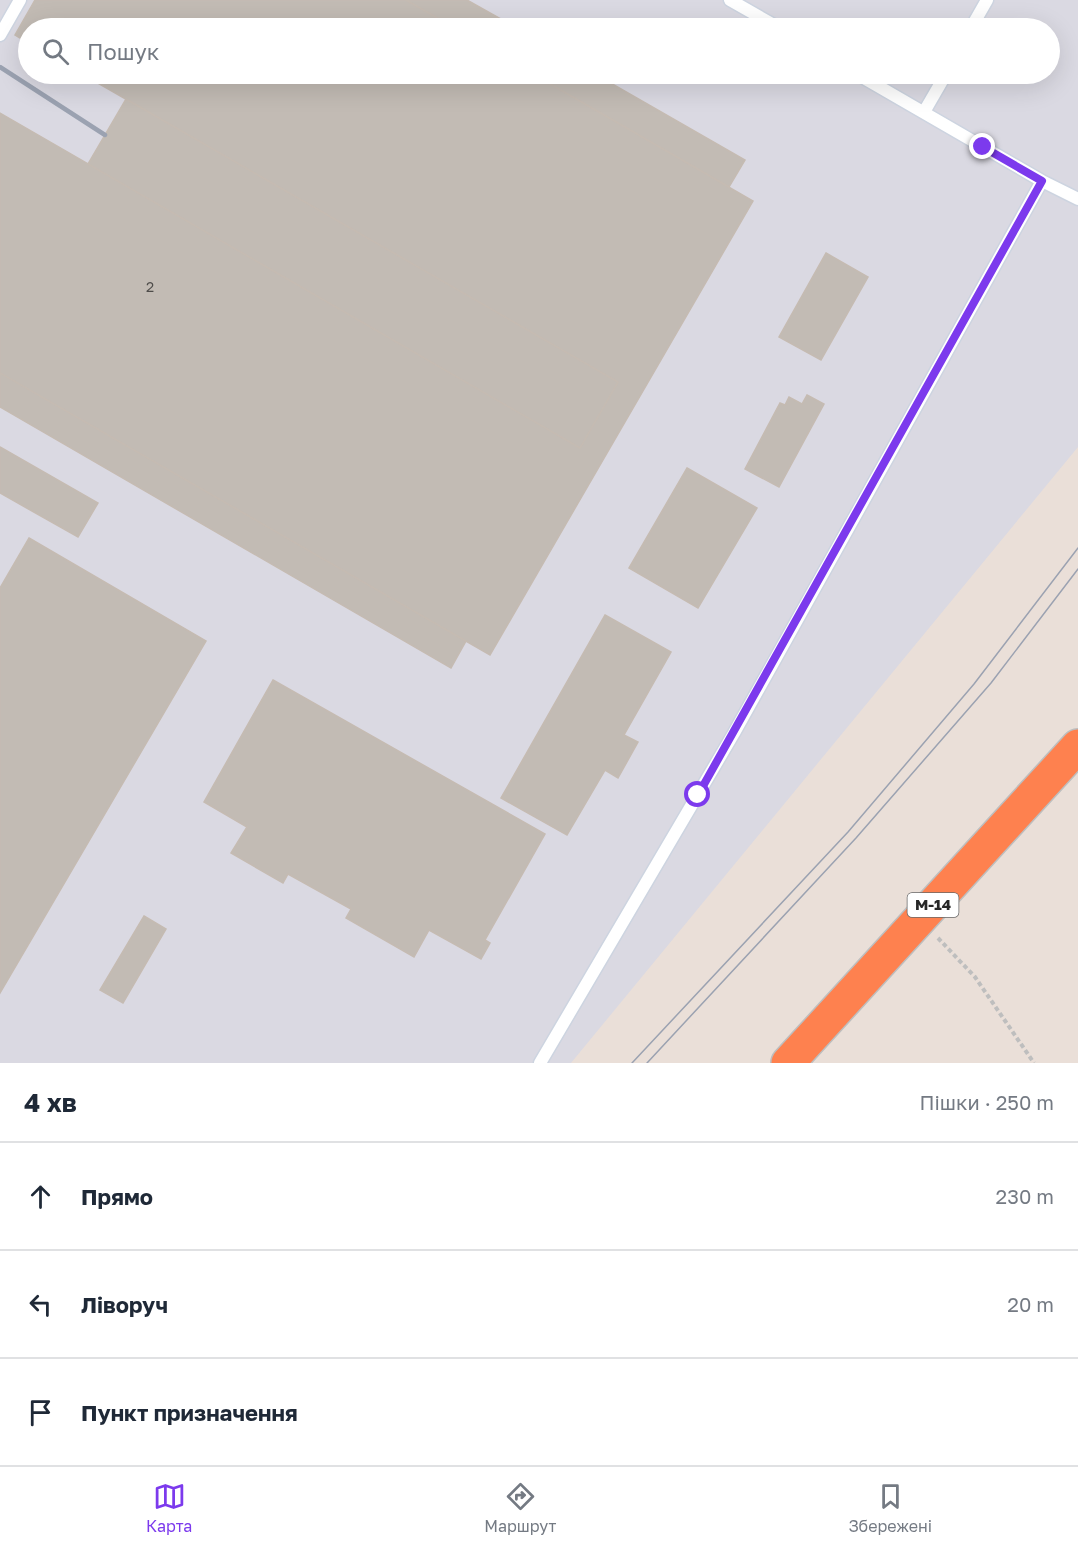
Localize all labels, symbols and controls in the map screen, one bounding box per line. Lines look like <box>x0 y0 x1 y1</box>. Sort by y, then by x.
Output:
search box <box>18 18 1060 84</box>
icon: search <box>39 35 72 68</box>
text: Пошук <box>87 38 160 65</box>
route end <box>969 133 995 159</box>
house number: 2 <box>146 278 154 295</box>
route start <box>684 781 710 807</box>
road number: М-14 <box>908 893 958 917</box>
text: 4 хв <box>24 1087 77 1118</box>
text: Пішки · 250 m <box>919 1090 1054 1114</box>
icon: ahead <box>24 1180 57 1213</box>
text: Прямо <box>81 1183 153 1210</box>
text: 230 m <box>996 1184 1054 1208</box>
icon: left <box>24 1288 57 1321</box>
text: Ліворуч <box>81 1291 168 1318</box>
text: 20 m <box>1007 1292 1054 1316</box>
icon: arrive <box>24 1396 57 1429</box>
text: Пункт призначення <box>81 1399 298 1426</box>
tab: Карта <box>146 1480 192 1536</box>
tab: Маршрут <box>484 1480 556 1536</box>
tab: Збережені <box>848 1480 932 1536</box>

